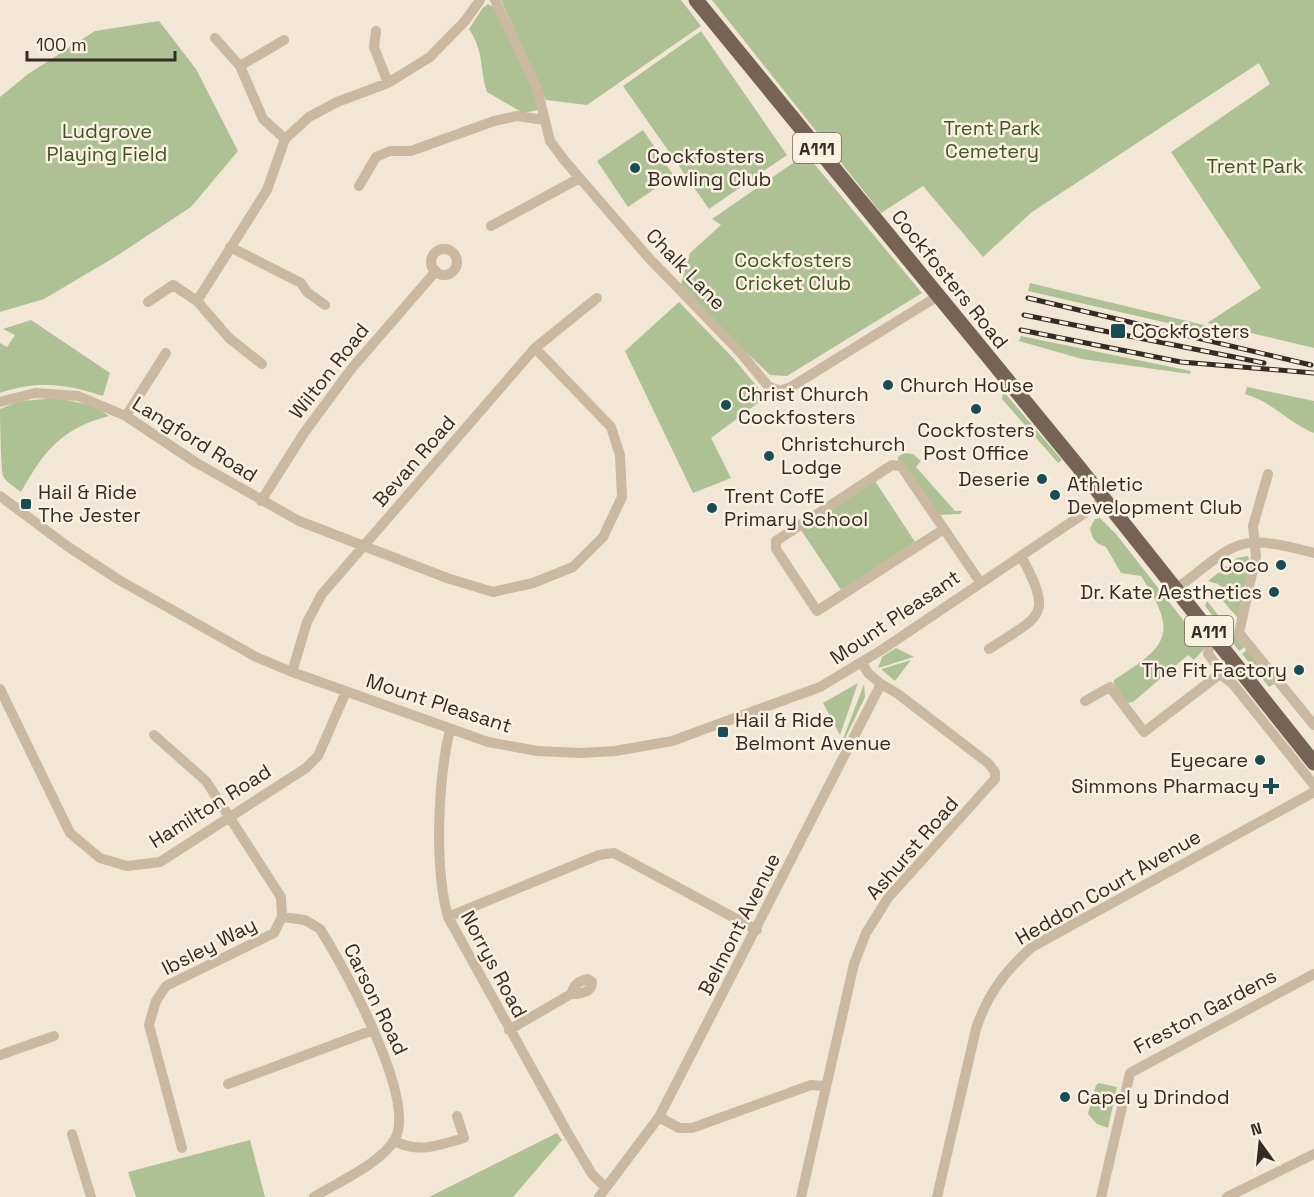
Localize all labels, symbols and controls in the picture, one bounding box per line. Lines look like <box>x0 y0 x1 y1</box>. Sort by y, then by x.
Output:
scale bar <box>27 24 176 62</box>
text: 100 m <box>36 33 87 56</box>
park label: Trent Park Cemetery <box>943 115 1041 164</box>
park label: Ludgrove Playing Field <box>47 118 167 167</box>
road number: A111 <box>793 133 841 163</box>
place label: Cockfosters Bowling Club <box>647 143 771 192</box>
park label: Trent Park <box>1206 153 1304 179</box>
marker: Cockfosters Bowling Club <box>628 161 642 175</box>
street label: Cockfosters Road <box>886 204 1014 354</box>
street label: Chalk Lane <box>641 223 731 315</box>
park label: Cockfosters Cricket Club <box>734 247 852 296</box>
street label: Wilton Road <box>283 318 375 424</box>
place label: Cockfosters <box>1132 318 1250 344</box>
marker: Cockfosters <box>1109 322 1127 340</box>
place label: Church House <box>900 372 1034 398</box>
marker: Church House <box>881 378 895 392</box>
place label: Christ Church Cockfosters <box>738 381 869 430</box>
street label: Langford Road <box>128 390 262 488</box>
marker: Christ Church Cockfosters <box>719 398 733 412</box>
marker: Cockfosters Post Office <box>969 402 983 416</box>
street label: Bevan Road <box>367 410 461 512</box>
place label: Cockfosters Post Office <box>917 417 1035 466</box>
place label: Christchurch Lodge <box>781 431 905 480</box>
marker: Christchurch Lodge <box>762 449 776 463</box>
place label: Deserie <box>958 466 1030 492</box>
place label: Athletic Development Club <box>1067 471 1242 520</box>
marker: Deserie <box>1035 472 1049 486</box>
place label: Hail & Ride The Jester <box>38 479 141 528</box>
place label: Trent CofE Primary School <box>724 483 868 532</box>
marker: Athletic Development Club <box>1048 488 1062 502</box>
marker: Hail & Ride The Jester <box>19 497 33 511</box>
marker: Trent CofE Primary School <box>705 501 719 515</box>
place label: Coco <box>1219 552 1269 578</box>
marker: Coco <box>1274 558 1288 572</box>
street label: Mount Pleasant <box>825 564 965 670</box>
place label: Dr. Kate Aesthetics <box>1080 579 1262 605</box>
marker: Dr. Kate Aesthetics <box>1267 585 1281 599</box>
road number: A111 <box>1185 616 1233 646</box>
place label: The Fit Factory <box>1142 657 1287 683</box>
marker: The Fit Factory <box>1292 663 1306 677</box>
street label: Mount Pleasant <box>363 667 515 739</box>
place label: Hail & Ride Belmont Avenue <box>735 707 891 756</box>
marker: Hail & Ride Belmont Avenue <box>716 725 730 739</box>
place label: Eyecare <box>1170 747 1248 773</box>
marker: Eyecare <box>1253 753 1267 767</box>
street label: Hamilton Road <box>144 758 276 854</box>
place label: Simmons Pharmacy <box>1071 773 1259 799</box>
marker: Simmons Pharmacy <box>1264 779 1278 793</box>
street label: Ashurst Road <box>860 791 964 905</box>
street label: Heddon Court Avenue <box>1010 823 1206 951</box>
street label: Belmont Avenue <box>692 849 786 999</box>
street label: Norrys Road <box>455 906 533 1022</box>
street label: Ibsley Way <box>157 911 261 981</box>
street label: Carson Road <box>338 939 414 1059</box>
street label: Freston Gardens <box>1129 962 1281 1060</box>
place label: Capel y Drindod <box>1077 1084 1230 1110</box>
marker: Capel y Drindod <box>1058 1090 1072 1104</box>
north arrow <box>1230 1113 1290 1173</box>
text: N <box>1248 1117 1264 1141</box>

